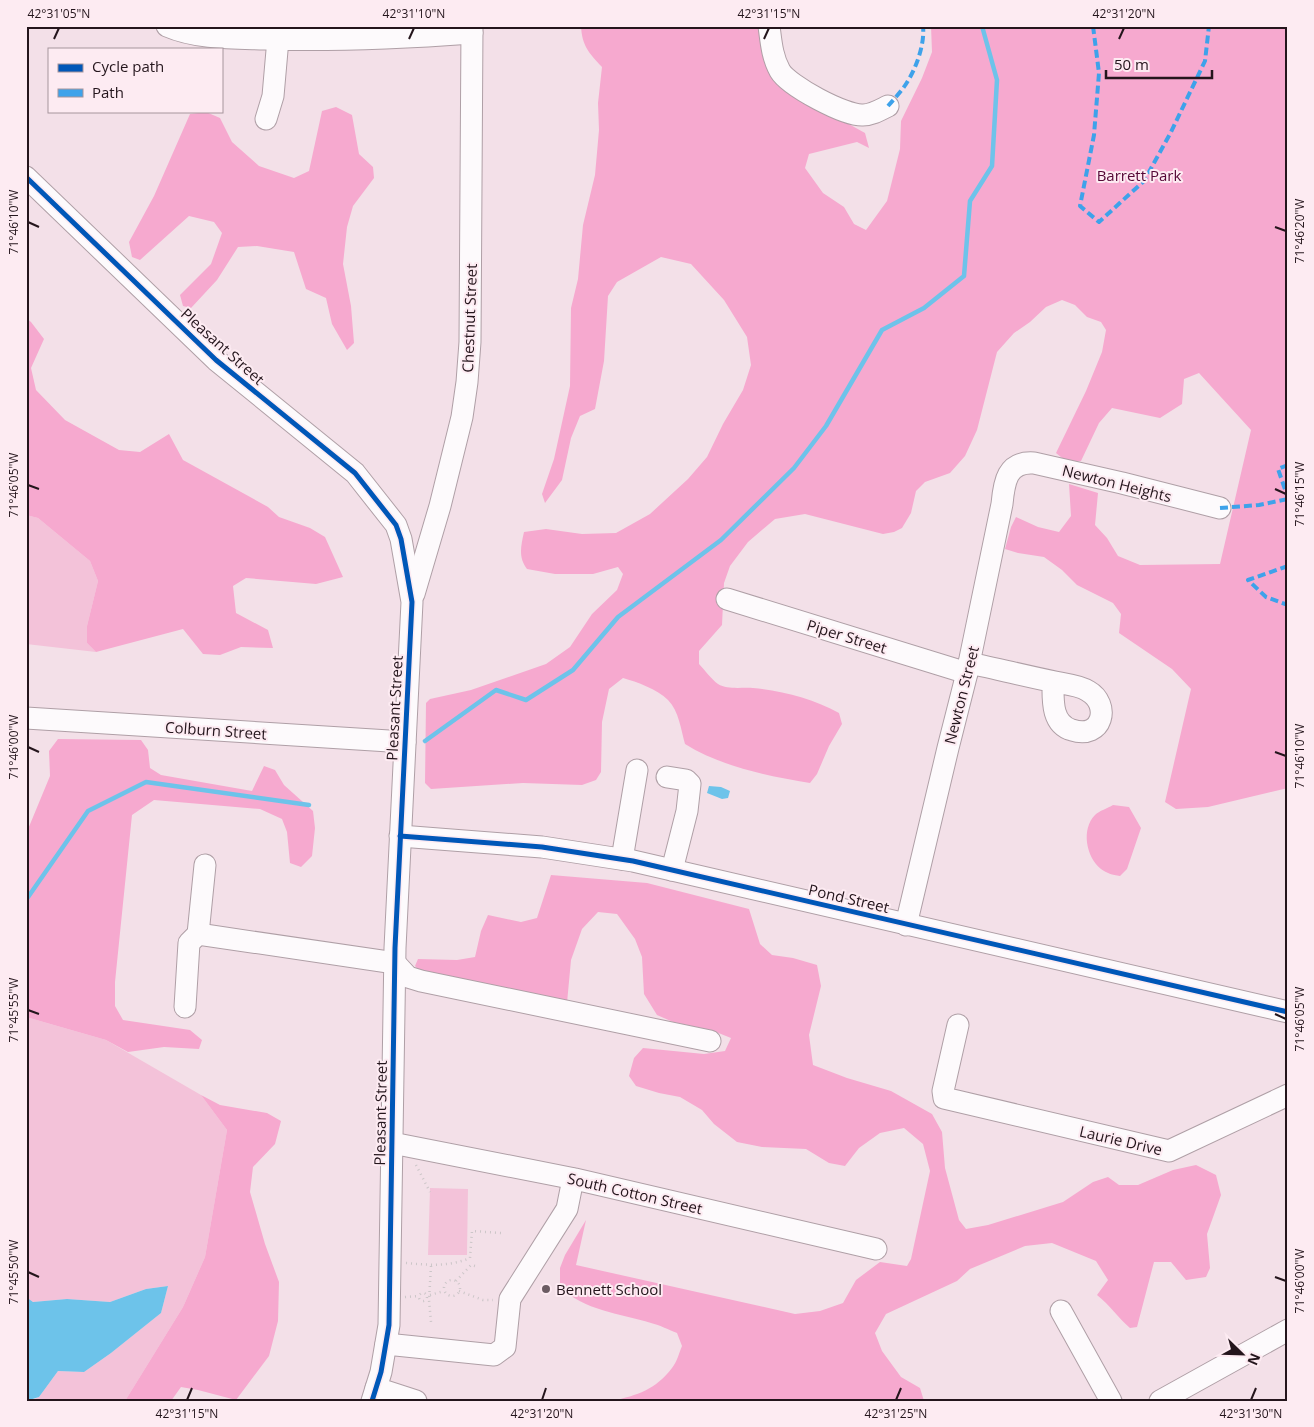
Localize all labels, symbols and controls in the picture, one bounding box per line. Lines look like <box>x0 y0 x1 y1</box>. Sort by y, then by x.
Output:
text: 42°31'05"N <box>28 5 90 22</box>
text: 42°31'10"N <box>383 5 445 22</box>
text: 42°31'15"N <box>738 5 800 22</box>
text: 42°31'20"N <box>1093 5 1155 22</box>
legend <box>48 48 222 112</box>
scale bar <box>1106 48 1213 80</box>
text: 50 m <box>1114 54 1149 74</box>
text: Cycle path <box>92 56 164 76</box>
text: Path <box>92 82 124 102</box>
park label: Barrett Park <box>1097 165 1181 185</box>
text: 71°46'10"W <box>5 190 22 254</box>
text: 71°46'20"W <box>1291 199 1308 263</box>
street label: Chestnut Street <box>457 263 481 373</box>
street label: Pleasant Street <box>177 303 269 389</box>
text: 71°46'05"W <box>5 453 22 517</box>
street label: Newton Heights <box>1060 460 1174 506</box>
text: 71°46'15"W <box>1291 462 1308 526</box>
street label: Piper Street <box>805 614 889 658</box>
street label: Newton Street <box>939 644 983 746</box>
street label: Pleasant Street <box>381 655 407 761</box>
text: 71°46'00"W <box>5 715 22 779</box>
street label: Colburn Street <box>165 716 267 744</box>
text: 71°46'10"W <box>1291 724 1308 788</box>
street label: Pond Street <box>807 879 891 917</box>
text: 71°45'55"W <box>5 978 22 1042</box>
text: 71°46'05"W <box>1291 987 1308 1051</box>
street label: Pleasant Street <box>369 1060 391 1166</box>
street label: Laurie Drive <box>1078 1121 1164 1159</box>
street label: South Cotton Street <box>565 1168 705 1218</box>
text: 71°45'50"W <box>5 1240 22 1304</box>
text: 71°46'00"W <box>1291 1249 1308 1313</box>
place label: Bennett School <box>556 1279 662 1299</box>
marker: Bennett School <box>540 1283 552 1295</box>
north arrow <box>1216 1330 1266 1380</box>
text: N <box>1243 1350 1265 1368</box>
text: 42°31'15"N <box>156 1405 218 1422</box>
text: 42°31'20"N <box>511 1405 573 1422</box>
text: 42°31'25"N <box>865 1405 927 1422</box>
text: 42°31'30"N <box>1220 1405 1282 1422</box>

